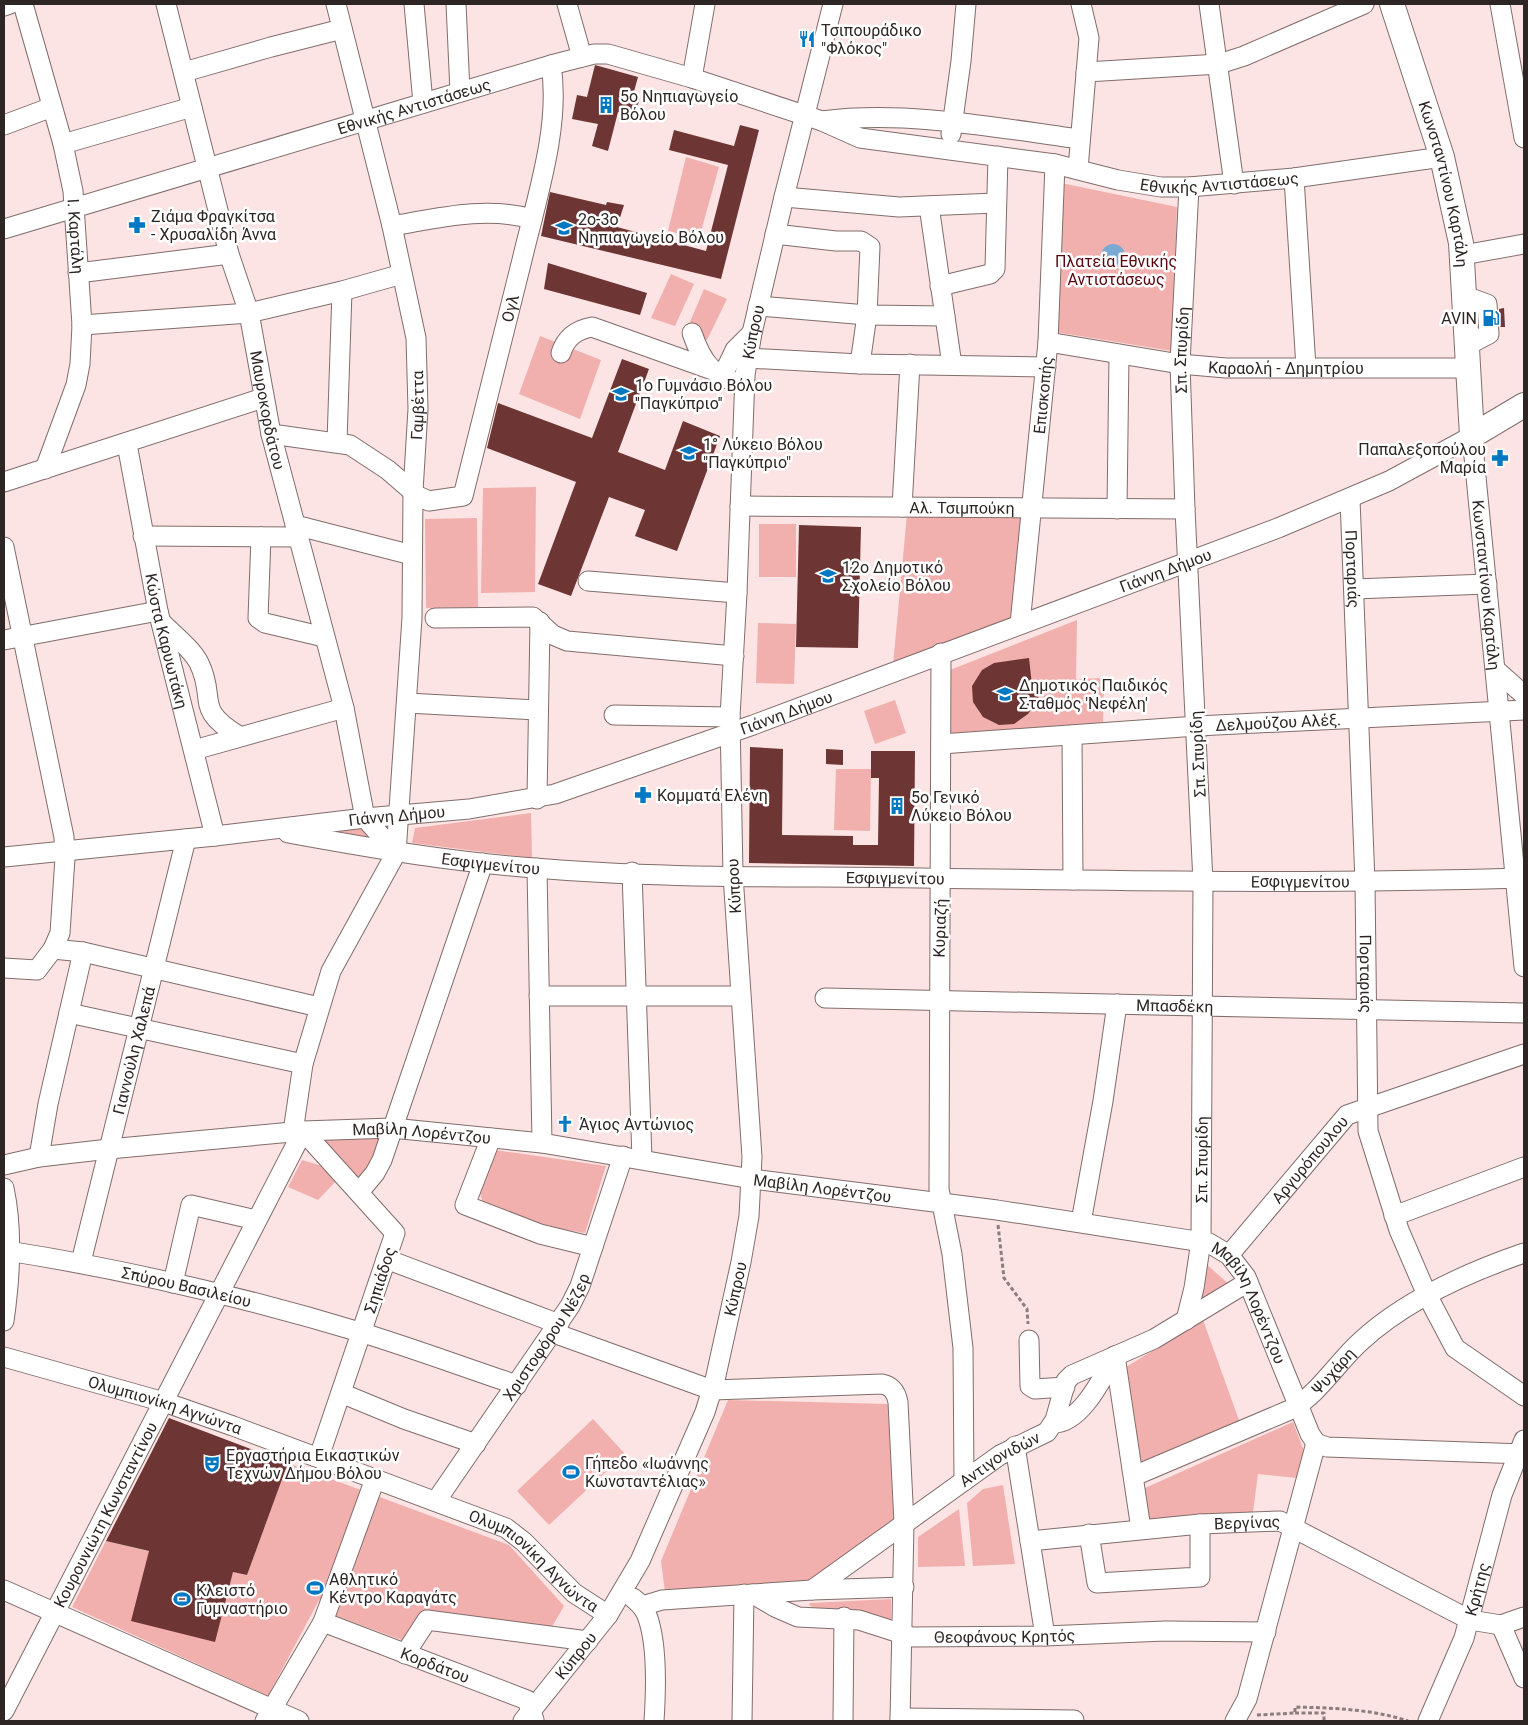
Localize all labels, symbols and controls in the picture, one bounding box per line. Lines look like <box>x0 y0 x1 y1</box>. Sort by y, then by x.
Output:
place label: Τσιπουράδικο "Φλόκος" <box>821 21 922 58</box>
restaurant icon: Τσιπουράδικο "Φλόκος" <box>797 29 817 49</box>
street label: Εθνικής Αντιστάσεως <box>335 74 493 138</box>
place label: 5ο Νηπιαγωγείο Βόλου <box>620 87 738 124</box>
building icon: 5ο Νηπιαγωγείο Βόλου <box>596 95 616 115</box>
street label: Κωνσταντίνου Καρτάλη <box>1415 99 1472 268</box>
street label: Εθνικής Αντιστάσεως <box>1139 168 1300 197</box>
street label: Ι. Καρτάλη <box>64 198 88 275</box>
place label: Ζιάμα Φραγκίτσα - Χρυσαλίδη Άννα <box>151 207 276 244</box>
place label: 2ο-3ο Νηπιαγωγείο Βόλου <box>578 210 724 247</box>
pharmacy icon: Ζιάμα Φραγκίτσα - Χρυσαλίδη Άννα <box>127 215 147 235</box>
school or university icon: 2ο-3ο Νηπιαγωγείο Βόλου <box>554 218 574 238</box>
park label: Πλατεία Εθνικής Αντιστάσεως <box>1055 252 1177 289</box>
street label: Ογλ <box>497 292 523 324</box>
street label: Κύπρου <box>738 303 768 361</box>
street label: Σπ. Σπυρίδη <box>1170 306 1192 394</box>
fuel station icon: AVIN <box>1481 308 1501 328</box>
place label: AVIN <box>1441 309 1477 328</box>
street label: Μαυροκορδάτου <box>247 349 290 472</box>
street label: Επισκοπής <box>1029 355 1056 435</box>
street label: Καραολή - Δημητρίου <box>1208 357 1364 378</box>
street label: Γαμβέττα <box>407 370 428 440</box>
place label: 1ο Γυμνάσιο Βόλου ''Παγκύπριο'' <box>635 376 772 413</box>
school or university icon: 1ο Γυμνάσιο Βόλου ''Παγκύπριο'' <box>611 384 631 404</box>
place label: 1° Λύκειο Βόλου "Παγκύπριο" <box>703 435 823 472</box>
place label: Παπαλεξοπούλου Μαρία <box>1358 440 1486 477</box>
school or university icon: 1° Λύκειο Βόλου "Παγκύπριο" <box>679 443 699 463</box>
pharmacy icon: Παπαλεξοπούλου Μαρία <box>1490 448 1510 468</box>
street label: Αλ. Τσιμπούκη <box>909 498 1015 517</box>
street label: Κωνσταντίνου Καρτάλη <box>1469 499 1504 671</box>
street label: Πορταριάς <box>1342 529 1364 609</box>
street label: Γιάννη Δήμου <box>1117 544 1214 596</box>
place label: 12ο Δημοτικό Σχολείο Βόλου <box>842 558 951 595</box>
school or university icon: 12ο Δημοτικό Σχολείο Βόλου <box>818 566 838 586</box>
street label: Κώστα Καρυωτάκη <box>142 572 192 711</box>
place label: Δημοτικός Παιδικός Σταθμός 'Νεφέλη' <box>1019 676 1168 713</box>
school or university icon: Δημοτικός Παιδικός Σταθμός 'Νεφέλη' <box>995 684 1015 704</box>
street label: Γιάννη Δήμου <box>738 687 835 738</box>
street label: Δελμούζου Αλέξ. <box>1215 709 1342 735</box>
street label: Σπ. Σπυρίδη <box>1186 710 1210 798</box>
pharmacy icon: Κομματά Ελένη <box>633 785 653 805</box>
place label: Κομματά Ελένη <box>657 786 768 805</box>
place label: 5ο Γενικό Λύκειο Βόλου <box>911 788 1012 825</box>
building icon: 5ο Γενικό Λύκειο Βόλου <box>887 796 907 816</box>
street label: Γιάννη Δήμου <box>348 802 446 829</box>
street label: Εσφιγμενίτου <box>440 849 541 878</box>
street label: Κύπρου <box>723 858 745 914</box>
street label: Εσφιγμενίτου <box>846 868 945 888</box>
street label: Εσφιγμενίτου <box>1251 872 1350 891</box>
street label: Κυριαζή <box>929 898 951 958</box>
street label: Πορταριάς <box>1356 934 1376 1013</box>
street label: Γιαννούλη Χαλεπά <box>109 985 159 1116</box>
street label: Μπασδέκη <box>1136 995 1214 1016</box>
street label: Αργυρόπουλου <box>1267 1112 1352 1207</box>
church icon: Άγιος Αντώνιος <box>555 1114 575 1134</box>
place label: Άγιος Αντώνιος <box>579 1115 694 1134</box>
street label: Σπ. Σπυρίδη <box>1192 1116 1211 1203</box>
street label: Μαβίλη Λορέντζου <box>352 1118 492 1147</box>
street label: Μαβίλη Λορέντζου <box>752 1170 892 1206</box>
street label: Μαβίλη Λορέντζου <box>1208 1237 1290 1366</box>
street label: Σηπιάδος <box>360 1244 400 1316</box>
street label: Κύπρου <box>720 1260 750 1318</box>
street label: Σπύρου Βασιλείου <box>120 1262 253 1311</box>
street label: Χριστοφόρου Νέζερ <box>498 1271 593 1404</box>
street label: Ψυχάρη <box>1307 1343 1359 1398</box>
street label: Ολυμπιονίκη Αγνώντα <box>86 1372 245 1438</box>
street label: Κουρουνιώτη Κωνσταντίνου <box>50 1419 161 1611</box>
street label: Αντιγονιδών <box>956 1427 1043 1491</box>
place label: Εργαστήρια Εικαστικών Τεχνών Δήμου Βόλου <box>226 1446 400 1483</box>
theatre icon: Εργαστήρια Εικαστικών Τεχνών Δήμου Βόλου <box>202 1454 222 1474</box>
place label: Γήπεδο «Ιωάννης Κωνσταντέλιας» <box>585 1454 709 1491</box>
sports icon: Γήπεδο «Ιωάννης Κωνσταντέλιας» <box>561 1462 581 1482</box>
street label: Ολυμπιονίκη Αγνώντα <box>466 1506 602 1616</box>
street label: Βεργίνας <box>1214 1512 1281 1533</box>
street label: Κρήτης <box>1461 1561 1493 1618</box>
place label: Αθλητικό Κέντρο Καραγάτς <box>329 1570 457 1607</box>
sports icon: Αθλητικό Κέντρο Καραγάτς <box>305 1578 325 1598</box>
place label: Κλειστό Γυμναστήριο <box>196 1581 288 1618</box>
sports icon: Κλειστό Γυμναστήριο <box>172 1589 192 1609</box>
street label: Θεοφάνους Κρητός <box>934 1625 1076 1646</box>
street label: Κύπρου <box>551 1628 600 1683</box>
street label: Κορδάτου <box>398 1643 472 1687</box>

